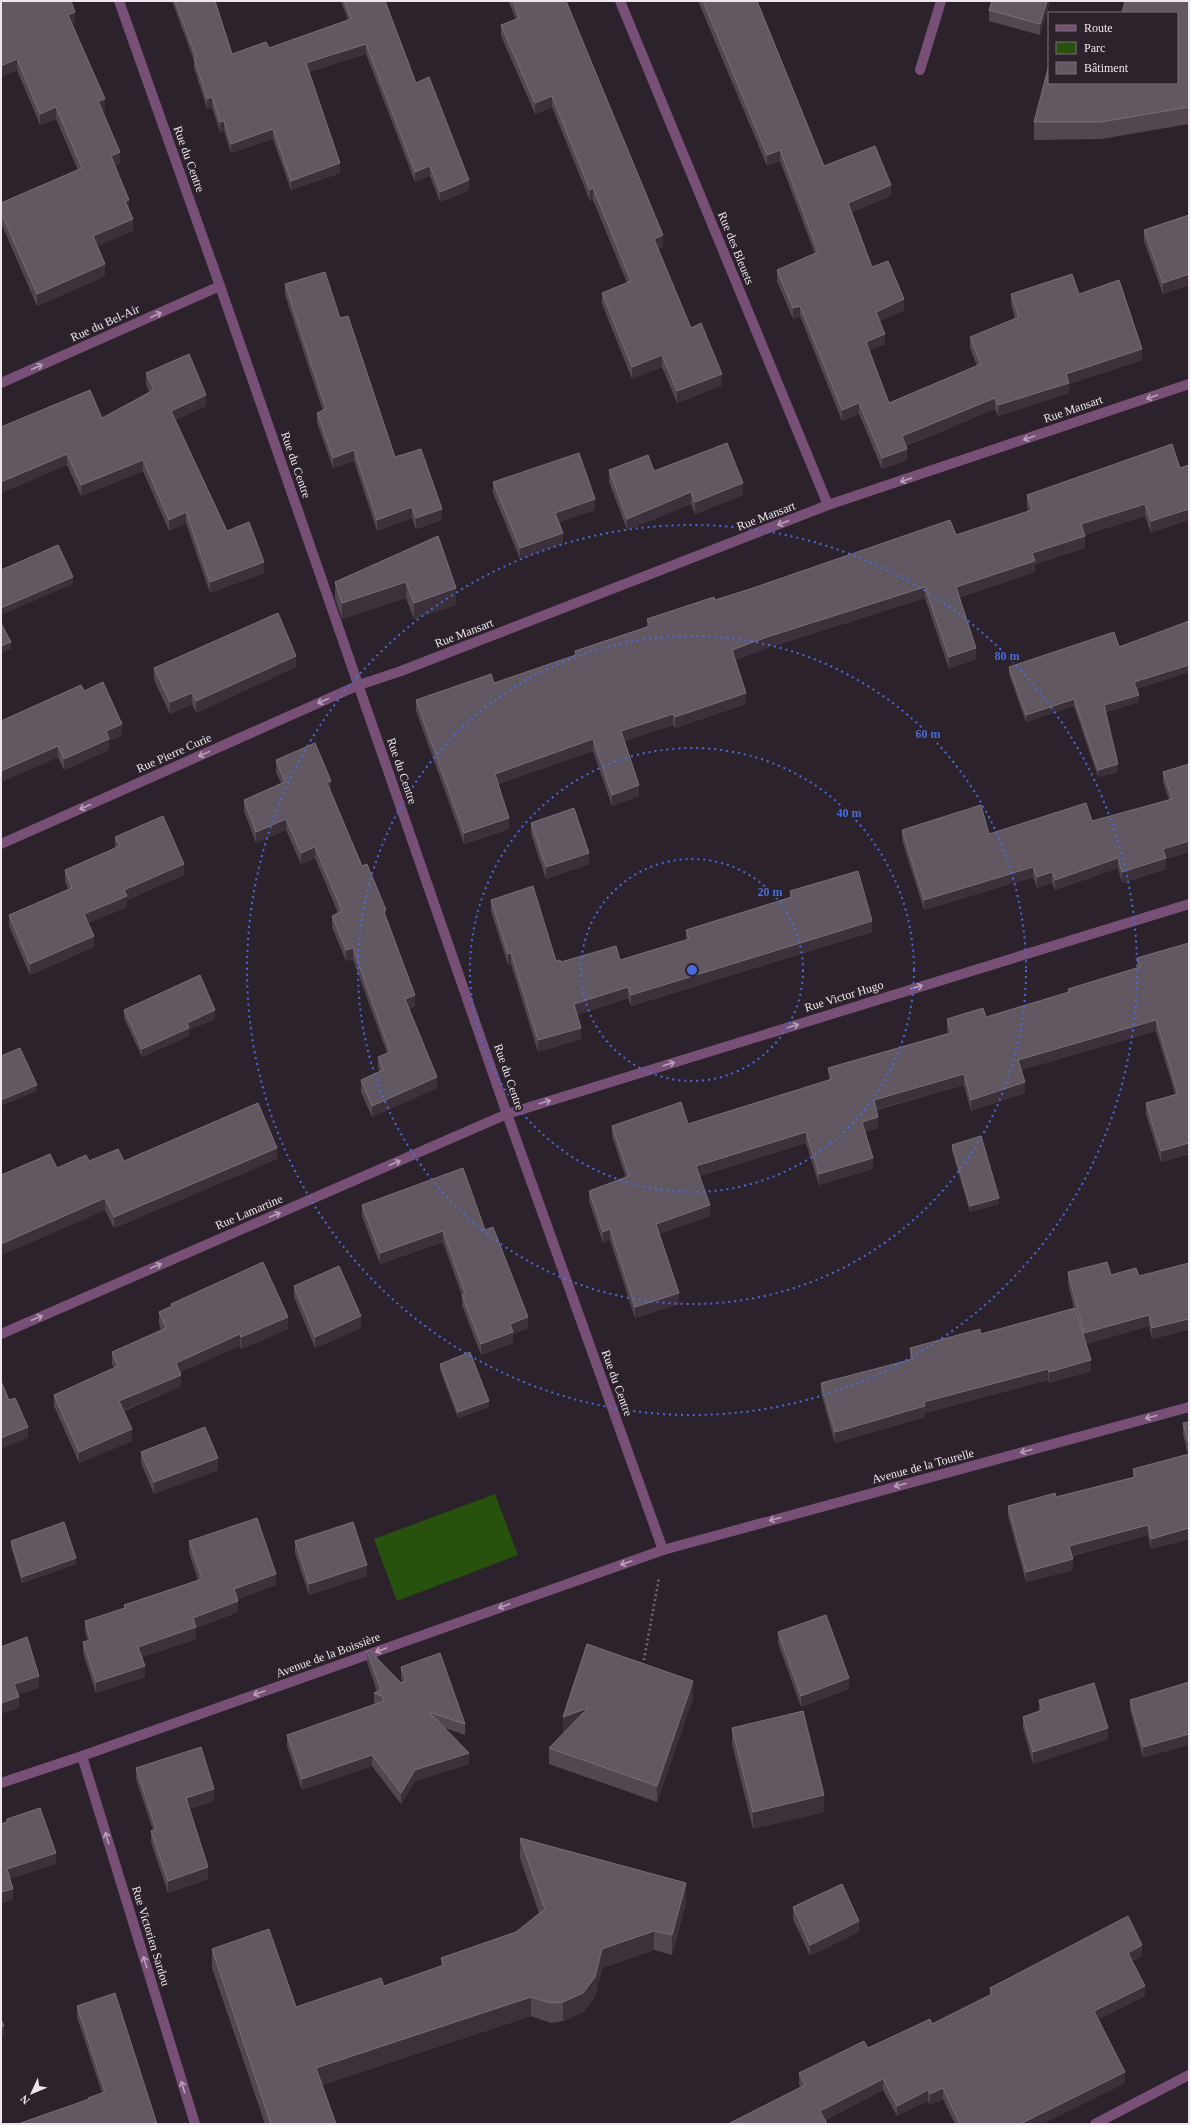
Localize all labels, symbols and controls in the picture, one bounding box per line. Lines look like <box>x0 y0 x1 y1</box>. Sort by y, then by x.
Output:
legend <box>1048 12 1178 84</box>
text: Route <box>1084 21 1113 35</box>
text: Parc <box>1084 41 1105 55</box>
text: Bâtiment <box>1084 61 1129 75</box>
street label: Rue du Centre <box>171 124 207 194</box>
street label: Rue des Bleuets <box>715 210 757 287</box>
street label: Rue du Bel-Air <box>68 302 142 344</box>
one-way arrow <box>149 311 161 318</box>
one-way arrow <box>30 363 42 370</box>
street label: Rue Mansart <box>1042 392 1105 426</box>
one-way arrow <box>1146 393 1158 401</box>
street label: Rue du Centre <box>278 430 314 500</box>
one-way arrow <box>1022 435 1035 442</box>
one-way arrow <box>900 476 912 484</box>
street label: Rue Mansart <box>735 498 798 534</box>
one-way arrow <box>778 520 790 528</box>
street label: Rue Mansart <box>433 615 496 651</box>
text: 80 m <box>995 649 1020 663</box>
one-way arrow <box>317 698 329 705</box>
text: 60 m <box>916 727 941 741</box>
street label: Rue Pierre Curie <box>134 730 214 776</box>
street label: Rue du Centre <box>384 736 420 806</box>
one-way arrow <box>198 751 210 758</box>
one-way arrow <box>80 804 92 811</box>
text: 40 m <box>837 806 862 820</box>
text: 20 m <box>758 885 783 899</box>
centre of rings <box>685 963 699 977</box>
street label: Rue Victor Hugo <box>803 977 885 1015</box>
one-way arrow <box>911 983 924 990</box>
one-way arrow <box>786 1022 799 1029</box>
street label: Rue du Centre <box>491 1042 527 1112</box>
one-way arrow <box>662 1060 675 1067</box>
one-way arrow <box>538 1098 551 1105</box>
one-way arrow <box>388 1159 400 1166</box>
street label: Rue Lamartine <box>213 1192 285 1232</box>
one-way arrow <box>269 1210 281 1218</box>
one-way arrow <box>150 1262 162 1270</box>
one-way arrow <box>30 1314 42 1321</box>
street label: Rue du Centre <box>599 1348 635 1418</box>
one-way arrow <box>1145 1414 1158 1421</box>
street label: Avenue de la Tourelle <box>870 1446 976 1486</box>
one-way arrow <box>1020 1448 1033 1455</box>
one-way arrow <box>894 1482 907 1489</box>
one-way arrow <box>769 1516 782 1523</box>
one-way arrow <box>621 1559 633 1567</box>
one-way arrow <box>497 1603 510 1610</box>
street label: Avenue de la Boissière <box>274 1630 382 1680</box>
one-way arrow <box>376 1646 388 1654</box>
one-way arrow <box>253 1690 265 1698</box>
one-way arrow <box>103 1832 110 1845</box>
street label: Rue Victorien Sardou <box>129 1884 173 1988</box>
one-way arrow <box>141 1956 148 1969</box>
north arrow <box>12 2073 52 2113</box>
one-way arrow <box>179 2080 186 2093</box>
text: N <box>18 2093 32 2107</box>

